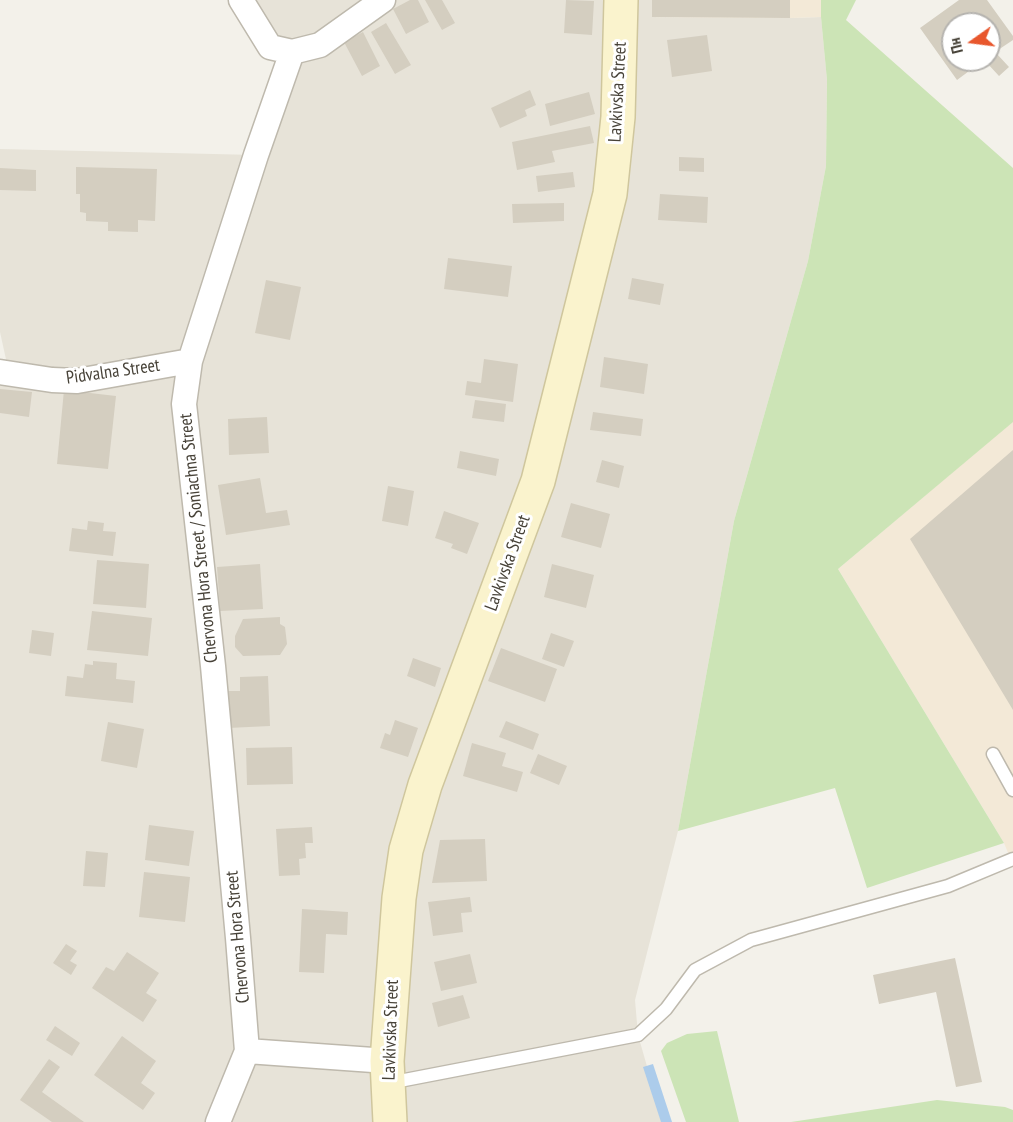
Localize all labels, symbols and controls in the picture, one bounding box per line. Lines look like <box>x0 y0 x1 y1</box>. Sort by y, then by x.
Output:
north arrow <box>941 12 1001 72</box>
text: Пн <box>944 36 967 56</box>
street label: Lavkivska Street <box>605 41 631 143</box>
street label: Pidvalna Street <box>65 355 161 389</box>
street label: Chervona Hora Street / Soniachna Street <box>175 412 223 664</box>
street label: Lavkivska Street <box>481 512 535 614</box>
street label: Chervona Hora Street <box>221 870 255 1004</box>
street label: Lavkivska Street <box>378 979 404 1081</box>

